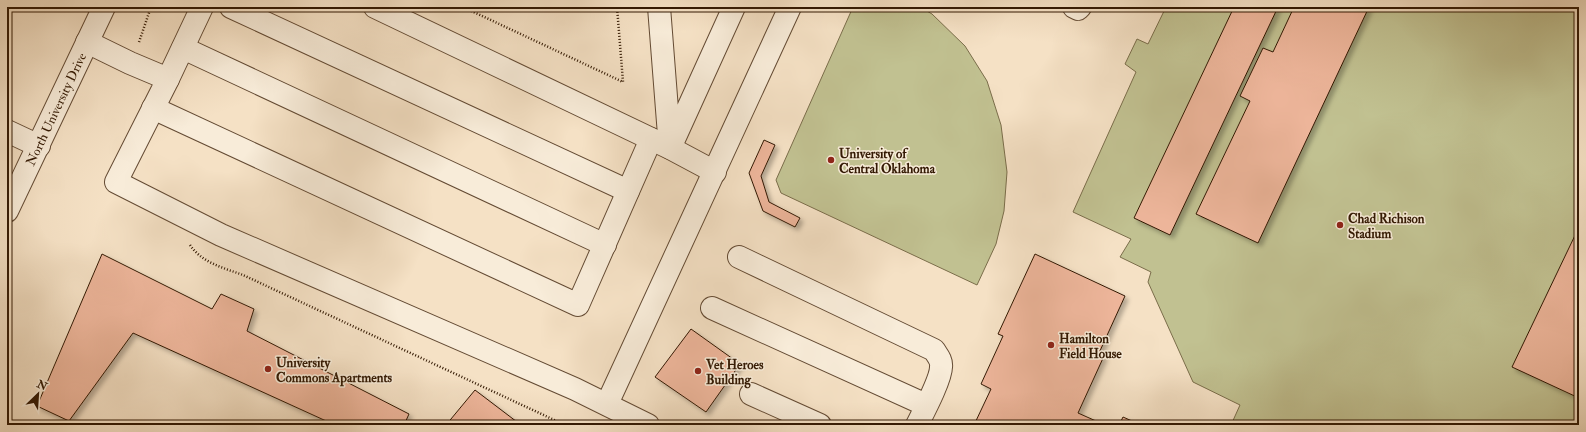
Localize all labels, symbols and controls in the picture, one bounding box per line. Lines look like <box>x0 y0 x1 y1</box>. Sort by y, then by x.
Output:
street label: North University Drive <box>23 50 90 168</box>
place label: University of Central Oklahoma <box>839 146 936 177</box>
marker: University of Central Oklahoma <box>826 155 836 165</box>
place label: Chad Richison Stadium <box>1348 211 1425 242</box>
marker: Chad Richison Stadium <box>1335 220 1345 230</box>
place label: Hamilton Field House <box>1059 331 1122 362</box>
marker: Hamilton Field House <box>1046 340 1056 350</box>
place label: University Commons Apartments <box>276 355 393 387</box>
place label: Vet Heroes Building <box>705 357 764 389</box>
marker: University Commons Apartments <box>263 364 273 374</box>
marker: Vet Heroes Building <box>693 366 703 376</box>
north arrow <box>18 374 58 414</box>
text: N <box>34 377 50 394</box>

